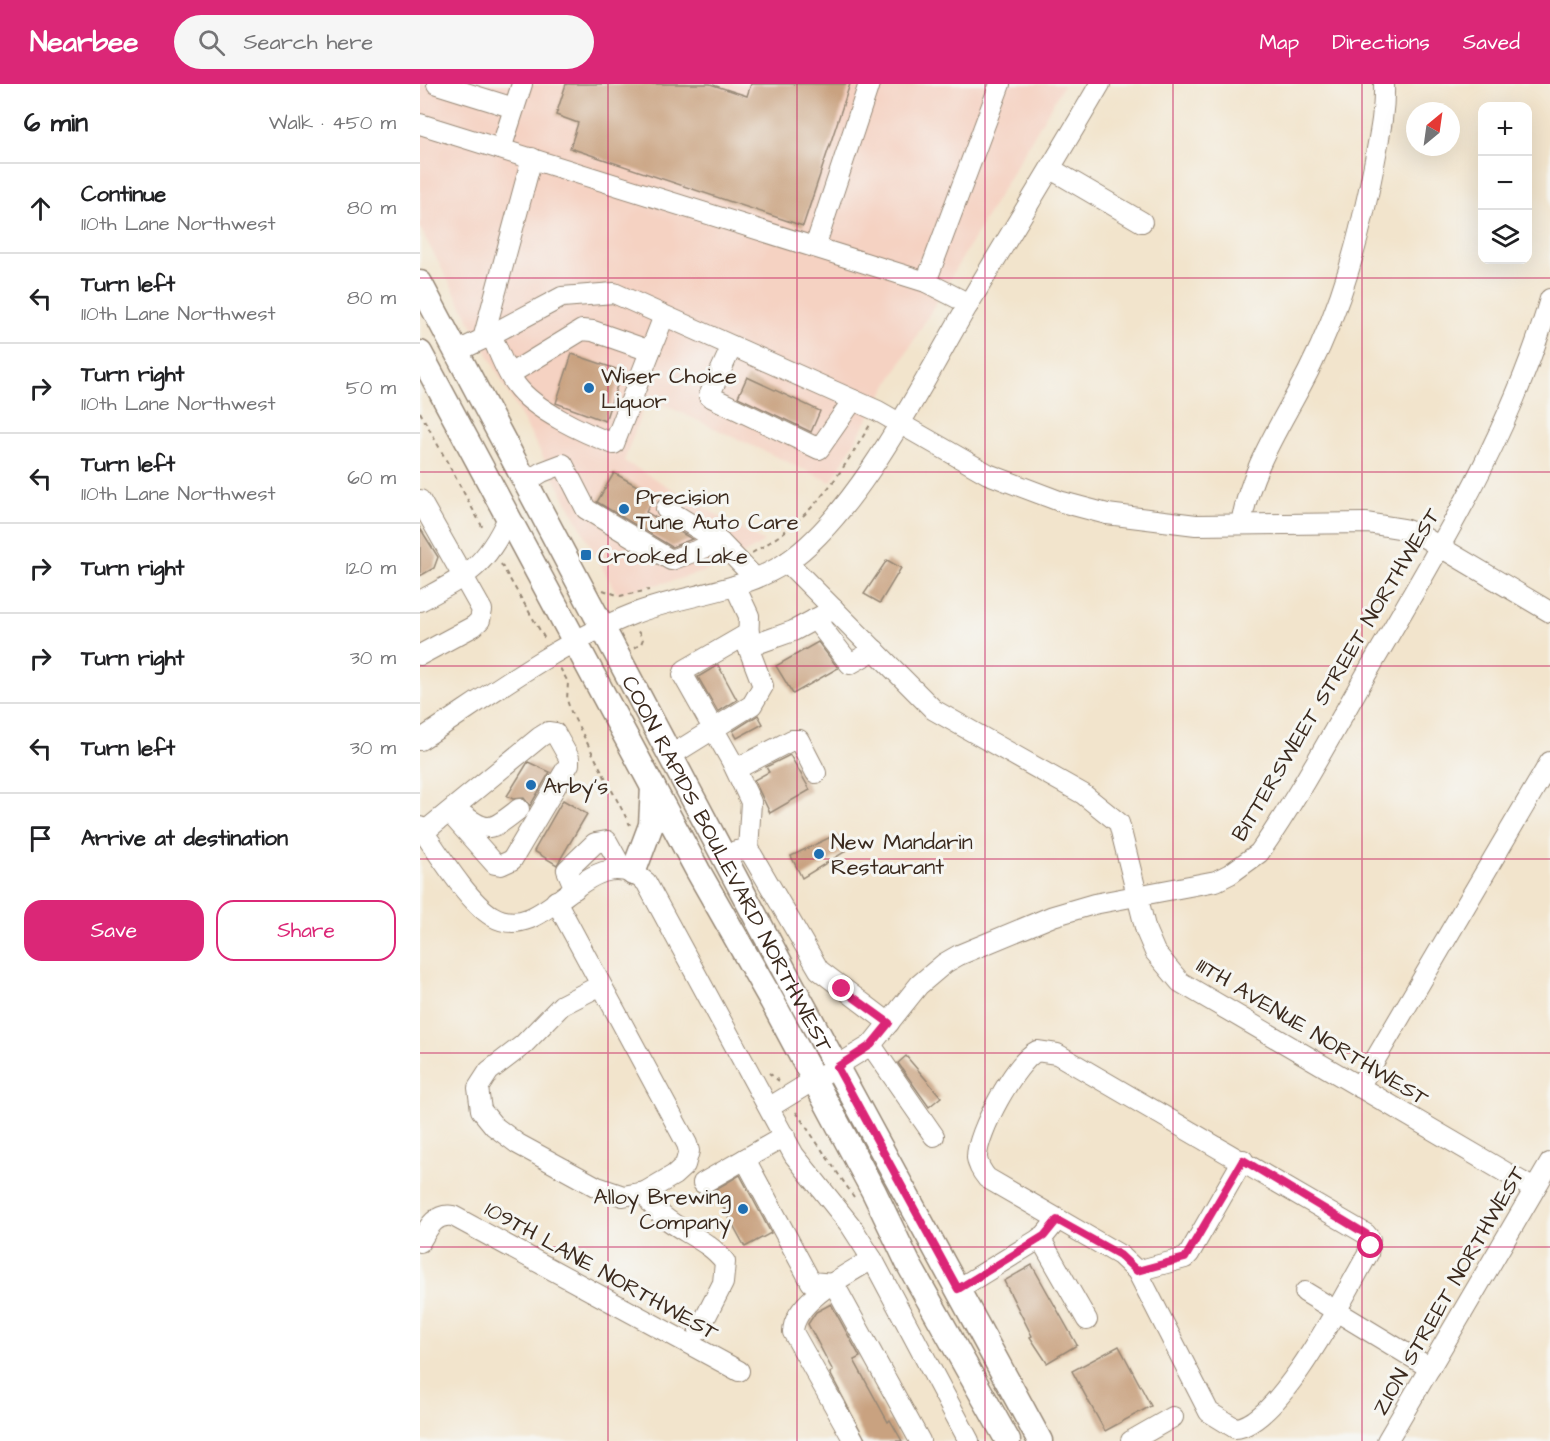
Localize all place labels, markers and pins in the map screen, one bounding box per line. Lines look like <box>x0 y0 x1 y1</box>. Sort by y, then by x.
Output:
place label: Wiser Choice Liquor <box>601 361 737 417</box>
marker: Wiser Choice Liquor <box>582 381 596 395</box>
place label: Precision Tune Auto Care <box>636 482 799 538</box>
marker: Precision Tune Auto Care <box>617 502 631 516</box>
place label: Crooked Lake <box>598 541 748 572</box>
marker: Crooked Lake <box>579 548 593 562</box>
place label: Arby's <box>543 771 608 803</box>
marker: Arby's <box>524 778 538 792</box>
place label: New Mandarin Restaurant <box>831 827 973 883</box>
marker: New Mandarin Restaurant <box>812 847 826 861</box>
place label: Alloy Brewing Company <box>594 1182 731 1239</box>
marker: Alloy Brewing Company <box>736 1202 750 1216</box>

